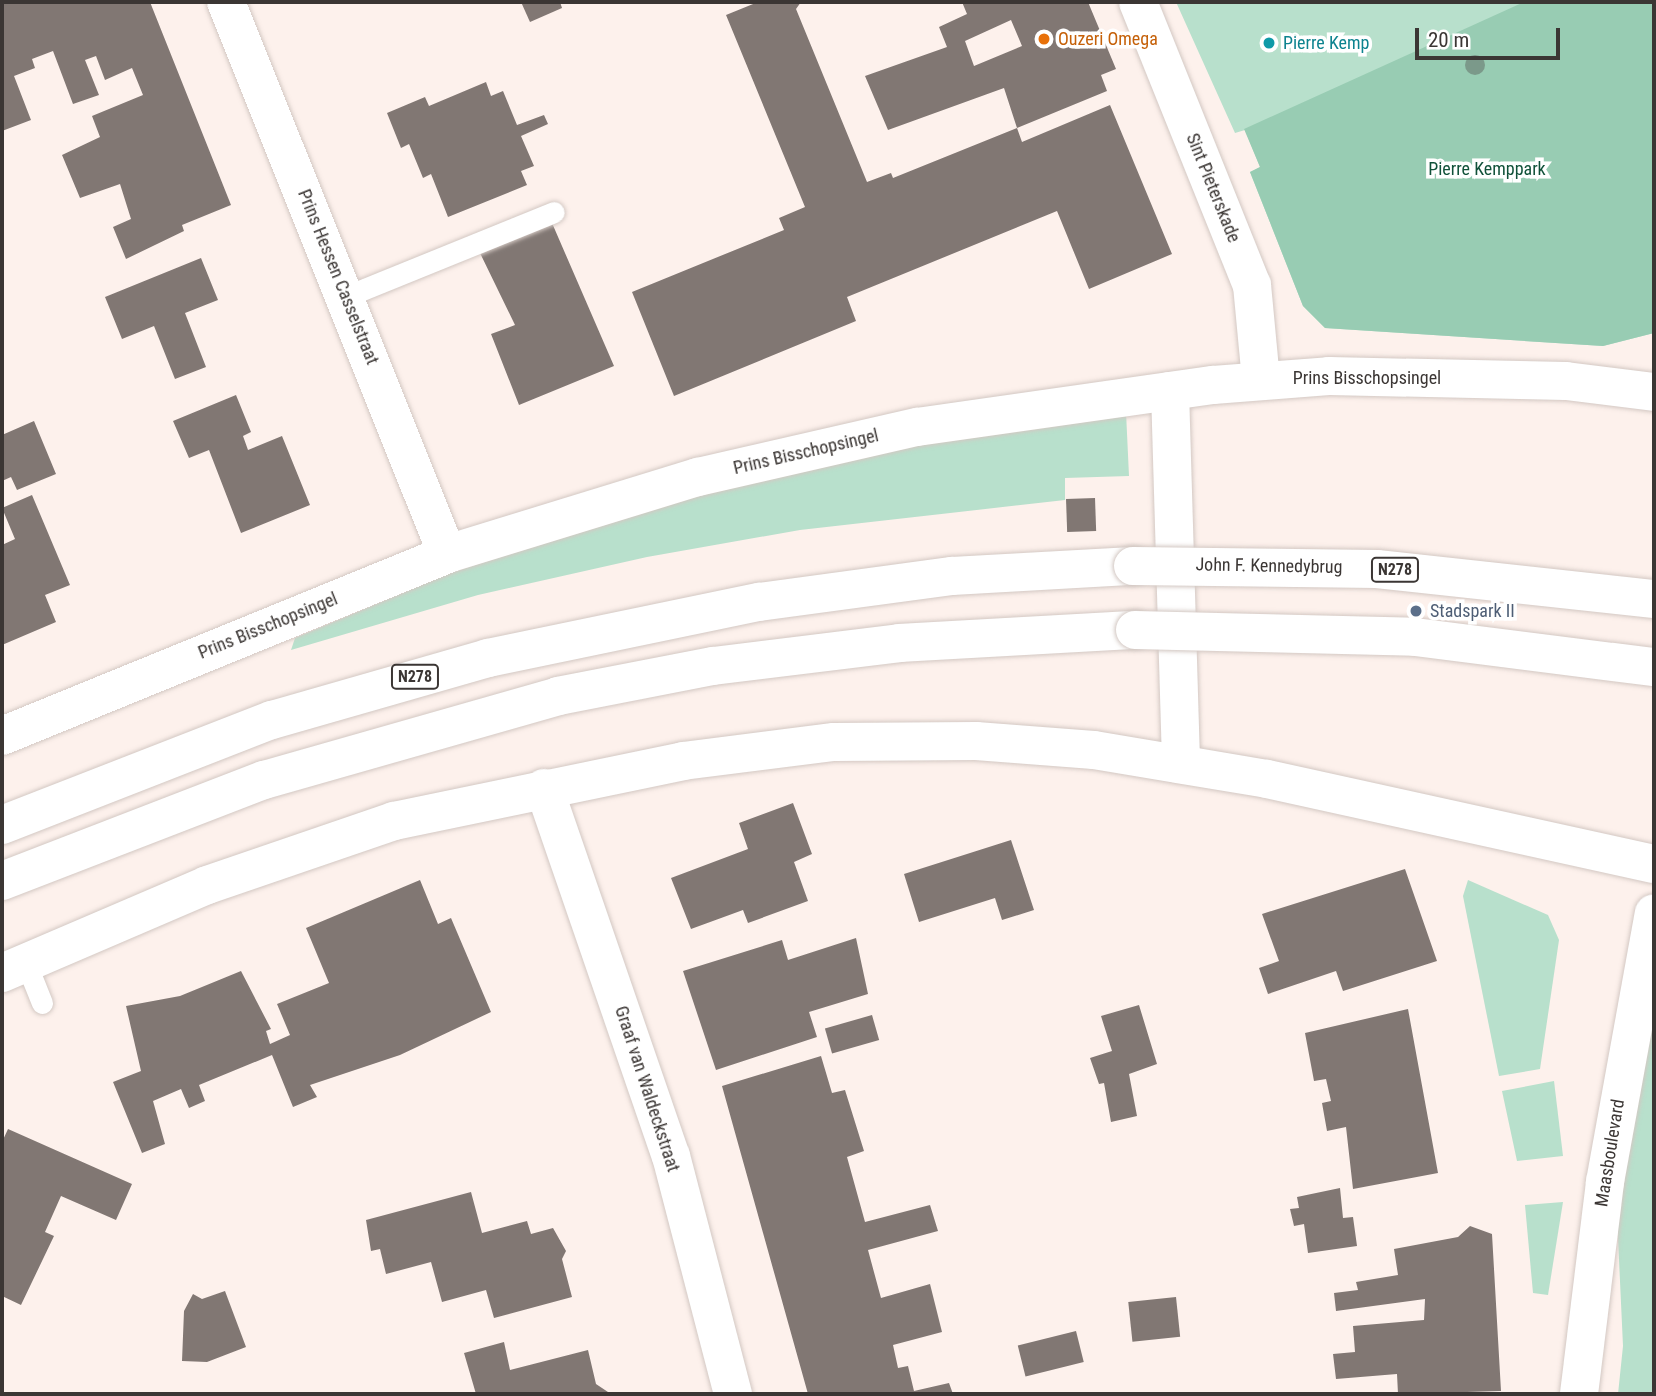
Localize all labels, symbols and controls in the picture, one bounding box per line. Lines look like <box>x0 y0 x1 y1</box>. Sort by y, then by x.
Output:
scale bar <box>1418 14 1563 58</box>
place label: Ouzeri Omega <box>1058 28 1158 50</box>
text: 20 m <box>1428 28 1469 52</box>
marker: Ouzeri Omega <box>1036 31 1052 47</box>
place label: Pierre Kemp <box>1283 32 1369 54</box>
marker: Pierre Kemp <box>1261 35 1277 51</box>
street label: Sint Pieterskade <box>1181 130 1245 246</box>
park label: Pierre Kemppark <box>1428 158 1546 180</box>
street label: Prins Hessen Casselstraat <box>293 186 383 368</box>
street label: Prins Bisschopsingel <box>1293 367 1441 389</box>
street label: Prins Bisschopsingel <box>731 425 881 479</box>
street label: John F. Kennedybrug <box>1195 554 1343 578</box>
road number: N278 <box>1370 558 1420 582</box>
street label: Prins Bisschopsingel <box>195 588 341 664</box>
place label: Stadspark II <box>1430 600 1515 622</box>
marker: Stadspark II <box>1408 603 1424 619</box>
road number: N278 <box>390 664 440 690</box>
street label: Graaf van Waldeckstraat <box>610 1003 684 1175</box>
street label: Maasboulevard <box>1591 1098 1629 1208</box>

